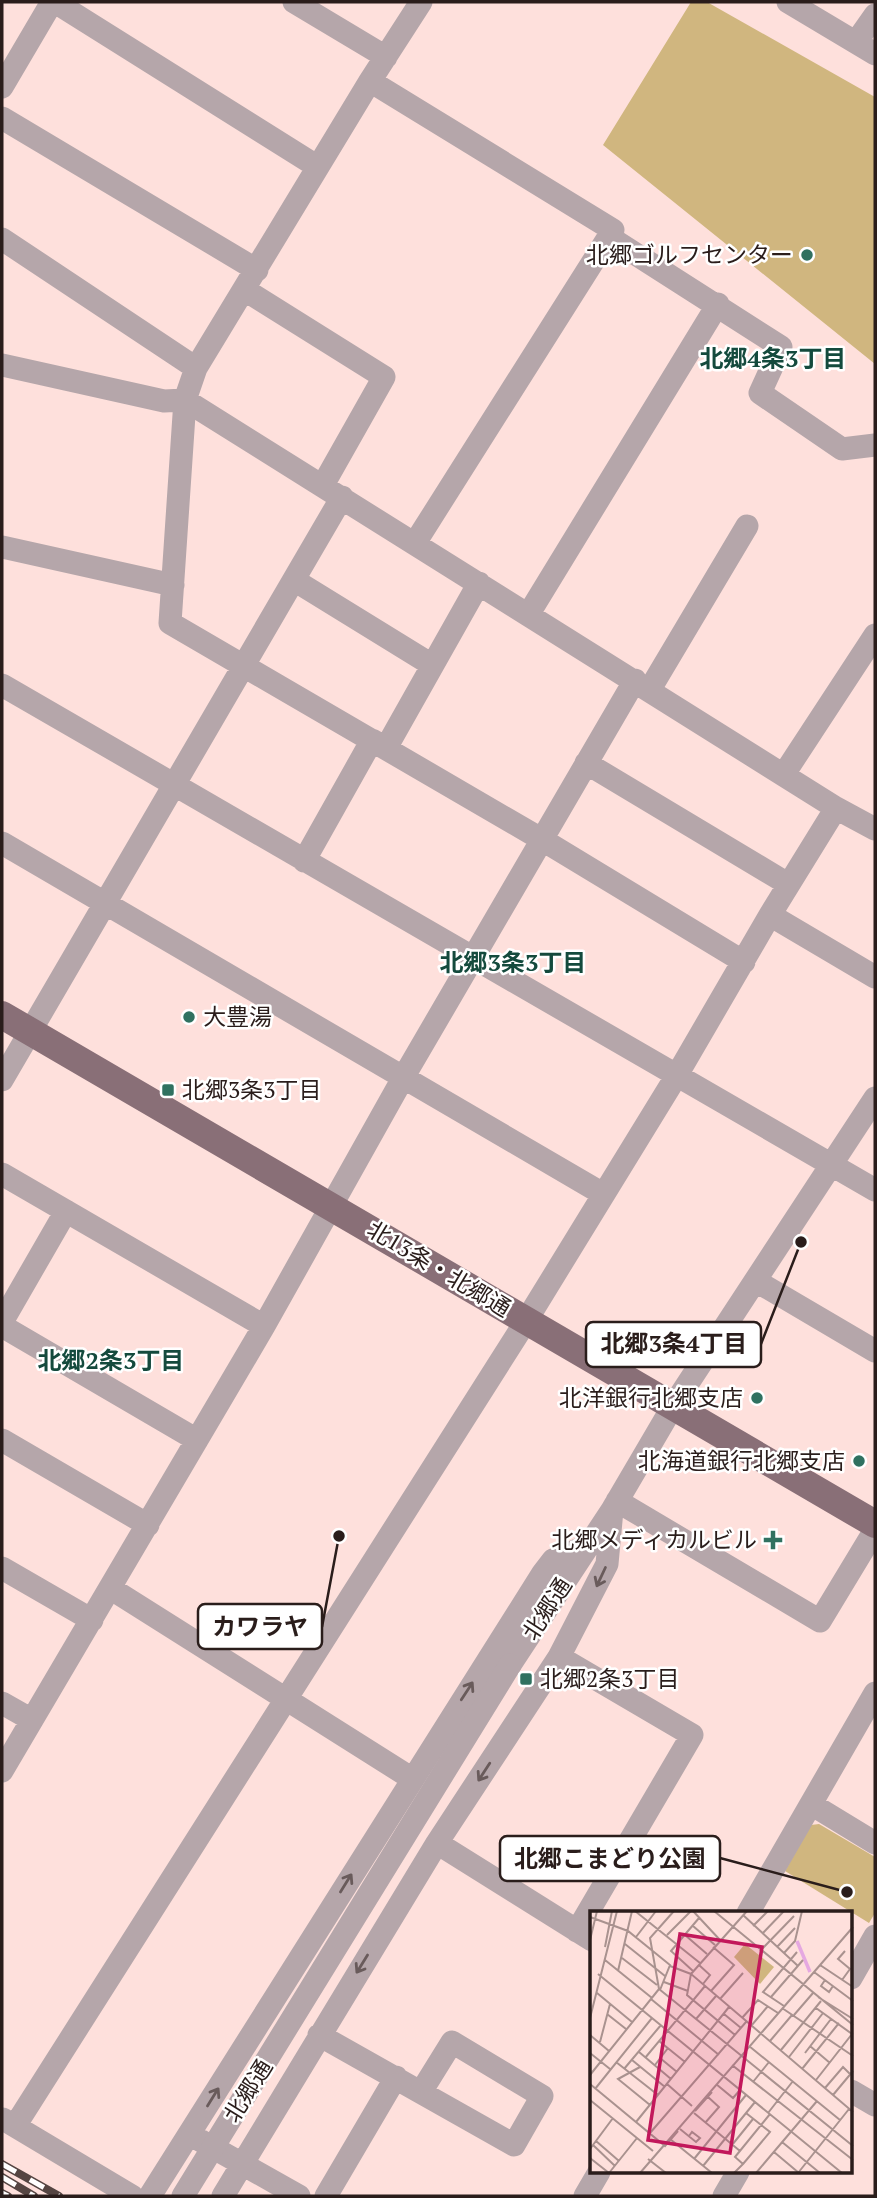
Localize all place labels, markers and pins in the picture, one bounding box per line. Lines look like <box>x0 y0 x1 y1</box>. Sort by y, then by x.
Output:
place label: 北郷ゴルフセンター <box>586 239 793 270</box>
marker: 北郷ゴルフセンター <box>799 247 815 263</box>
place label: 大豊湯 <box>203 1001 272 1032</box>
marker: 大豊湯 <box>181 1009 197 1025</box>
place label: 北郷3条3丁目 <box>182 1074 322 1105</box>
marker: 北郷3条3丁目 <box>160 1082 176 1098</box>
callout: 北郷3条4丁目 <box>586 1322 761 1367</box>
place label: 北洋銀行北郷支店 <box>559 1382 743 1413</box>
marker: 北洋銀行北郷支店 <box>749 1390 765 1406</box>
place label: 北海道銀行北郷支店 <box>638 1445 845 1476</box>
marker: 北海道銀行北郷支店 <box>851 1453 867 1469</box>
place label: 北郷メディカルビル <box>552 1524 757 1555</box>
marker: 北郷メディカルビル <box>763 1530 783 1550</box>
callout: カワラヤ <box>198 1604 322 1649</box>
place label: 北郷2条3丁目 <box>540 1663 680 1694</box>
marker: 北郷2条3丁目 <box>518 1671 534 1687</box>
callout: 北郷こまどり公園 <box>500 1836 720 1881</box>

